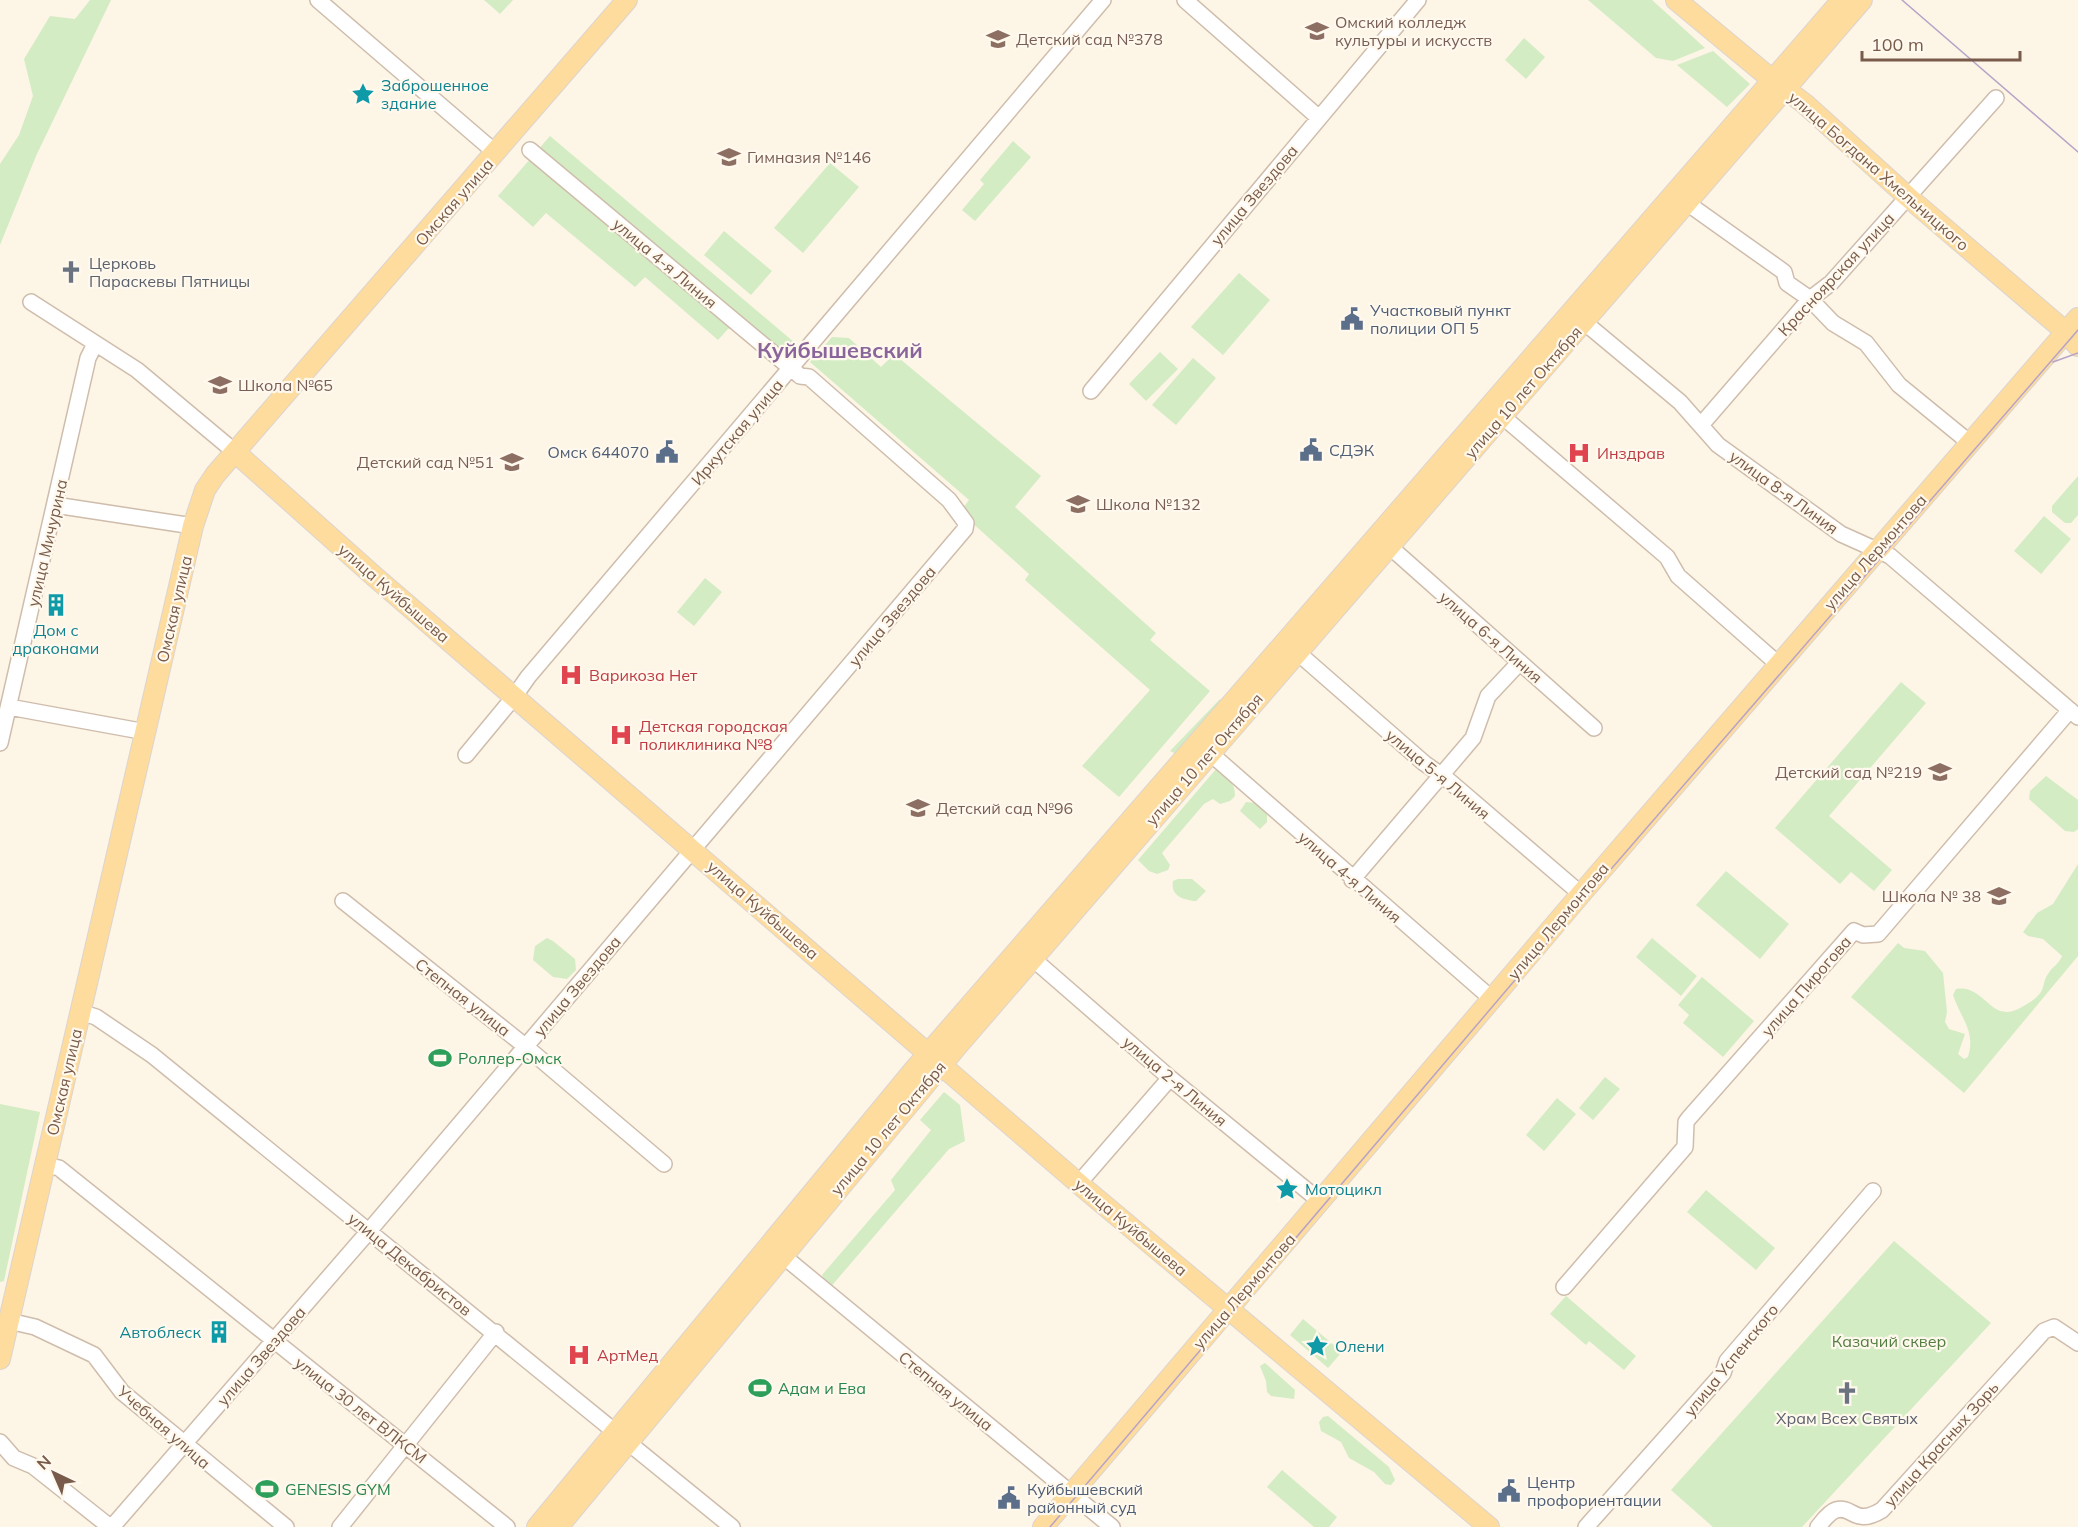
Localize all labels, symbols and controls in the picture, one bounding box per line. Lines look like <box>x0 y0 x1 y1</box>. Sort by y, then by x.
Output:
place label: Омский колледж культуры и искусств <box>1335 12 1492 50</box>
school or university icon: Омский колледж культуры и искусств <box>1304 18 1330 44</box>
scale bar <box>1862 24 2020 62</box>
school or university icon: Детский сад №378 <box>985 26 1011 52</box>
place label: Детский сад №378 <box>1016 29 1163 49</box>
text: 100 m <box>1871 33 1924 56</box>
place label: Заброшенное здание <box>381 75 489 113</box>
place icon: Заброшенное здание <box>350 81 376 107</box>
street label: улица Богдана Хмельницкого <box>1785 87 1973 255</box>
street label: улица Звездова <box>1206 141 1302 249</box>
school or university icon: Гимназия №146 <box>716 144 742 170</box>
place label: Гимназия №146 <box>747 147 871 167</box>
street label: Омская улица <box>411 154 497 250</box>
street label: Красноярская улица <box>1774 208 1898 340</box>
street label: улица 4-я Линия <box>609 214 721 312</box>
place label: Церковь Параскевы Пятницы <box>89 253 250 291</box>
church icon: Церковь Параскевы Пятницы <box>58 259 84 285</box>
place label: Участковый пункт полиции ОП 5 <box>1369 300 1512 338</box>
public building icon: Участковый пункт полиции ОП 5 <box>1339 306 1365 332</box>
street label: улица 10 лет Октября <box>1460 322 1586 462</box>
district label: Куйбышевский <box>757 336 923 364</box>
school or university icon: Школа №65 <box>207 372 233 398</box>
place label: Школа №65 <box>238 375 333 395</box>
street label: Иркутская улица <box>687 375 787 489</box>
public building icon: СДЭК <box>1298 437 1324 463</box>
public building icon: Омск 644070 <box>654 439 680 465</box>
place label: СДЭК <box>1329 440 1375 460</box>
hospital icon: Инздрав <box>1566 440 1592 466</box>
place label: Омск 644070 <box>547 442 649 462</box>
place label: Инздрав <box>1597 443 1665 463</box>
street label: улица 8-я Линия <box>1726 446 1842 538</box>
school or university icon: Детский сад №51 <box>499 449 525 475</box>
place label: Детский сад №51 <box>357 452 494 472</box>
street label: улица Мичурина <box>23 477 71 609</box>
street label: улица Лермонтова <box>1819 490 1931 614</box>
school or university icon: Школа №132 <box>1065 491 1091 517</box>
place label: Школа №132 <box>1096 494 1201 514</box>
street label: улица Куйбышева <box>334 539 454 647</box>
street label: Омская улица <box>152 554 196 664</box>
street label: улица Звездова <box>844 562 940 670</box>
street label: улица 6-я Линия <box>1435 587 1547 687</box>
building icon: Дом с драконами <box>43 592 69 618</box>
place label: Дом с драконами <box>13 620 99 658</box>
hospital icon: Варикоза Нет <box>558 662 584 688</box>
place label: Варикоза Нет <box>589 665 698 685</box>
street label: улица 10 лет Октября <box>1141 689 1267 829</box>
place label: Детская городская поликлиника №8 <box>639 716 788 754</box>
hospital icon: Детская городская поликлиника №8 <box>608 722 634 748</box>
street label: улица 5-я Линия <box>1382 725 1494 823</box>
school or university icon: Детский сад №219 <box>1927 759 1953 785</box>
place label: Детский сад №219 <box>1775 762 1922 782</box>
school or university icon: Детский сад №96 <box>905 795 931 821</box>
place label: Детский сад №96 <box>936 798 1073 818</box>
street label: улица 4-я Линия <box>1294 827 1406 927</box>
street label: улица Куйбышева <box>703 856 823 964</box>
street label: улица Лермонтова <box>1503 858 1613 984</box>
school or university icon: Школа № 38 <box>1986 883 2012 909</box>
place label: Школа № 38 <box>1882 886 1981 906</box>
street label: улица Звездова <box>529 932 625 1040</box>
street label: улица Пирогова <box>1757 932 1855 1040</box>
street label: Степная улица <box>411 954 515 1040</box>
street label: Омская улица <box>42 1027 86 1137</box>
street label: улица 2-я Линия <box>1119 1032 1231 1130</box>
sports icon: Роллер-Омск <box>427 1045 453 1071</box>
place label: Роллер-Омск <box>458 1048 562 1068</box>
street label: улица 10 лет Октября <box>826 1057 950 1199</box>
street label: улица Куйбышева <box>1071 1174 1191 1280</box>
place icon: Мотоцикл <box>1274 1176 1300 1202</box>
place label: Мотоцикл <box>1305 1179 1382 1199</box>
street label: улица Декабристов <box>344 1208 476 1320</box>
street label: улица Лермонтова <box>1188 1229 1300 1353</box>
street label: улица Успенского <box>1680 1300 1782 1420</box>
street label: улица Звездова <box>212 1302 310 1410</box>
building icon: Автоблеск <box>206 1319 232 1345</box>
place label: Автоблеск <box>120 1322 201 1342</box>
park label: Казачий сквер <box>1832 1331 1946 1351</box>
place icon: Олени <box>1304 1333 1330 1359</box>
place label: Олени <box>1335 1336 1385 1356</box>
hospital icon: АртМед <box>566 1342 592 1368</box>
place label: АртМед <box>597 1345 658 1365</box>
street label: Степная улица <box>895 1347 997 1435</box>
street label: улица 30 лет ВЛКСМ <box>291 1352 431 1468</box>
sports icon: Адам и Ева <box>747 1375 773 1401</box>
street label: улица Красных Зорь <box>1880 1377 2003 1511</box>
place label: Адам и Ева <box>778 1378 866 1398</box>
church icon: Храм Всех Святых <box>1834 1380 1860 1406</box>
street label: Учебная улица <box>113 1381 215 1473</box>
place label: Храм Всех Святых <box>1776 1408 1918 1428</box>
north arrow <box>24 1443 84 1503</box>
text: N <box>32 1451 55 1474</box>
place label: Центр профориентации <box>1527 1472 1662 1510</box>
sports icon: GENESIS GYM <box>254 1476 280 1502</box>
public building icon: Центр профориентации <box>1496 1478 1522 1504</box>
place label: GENESIS GYM <box>285 1479 391 1499</box>
place label: Куйбышевский районный суд <box>1027 1479 1143 1517</box>
public building icon: Куйбышевский районный суд <box>996 1485 1022 1511</box>

